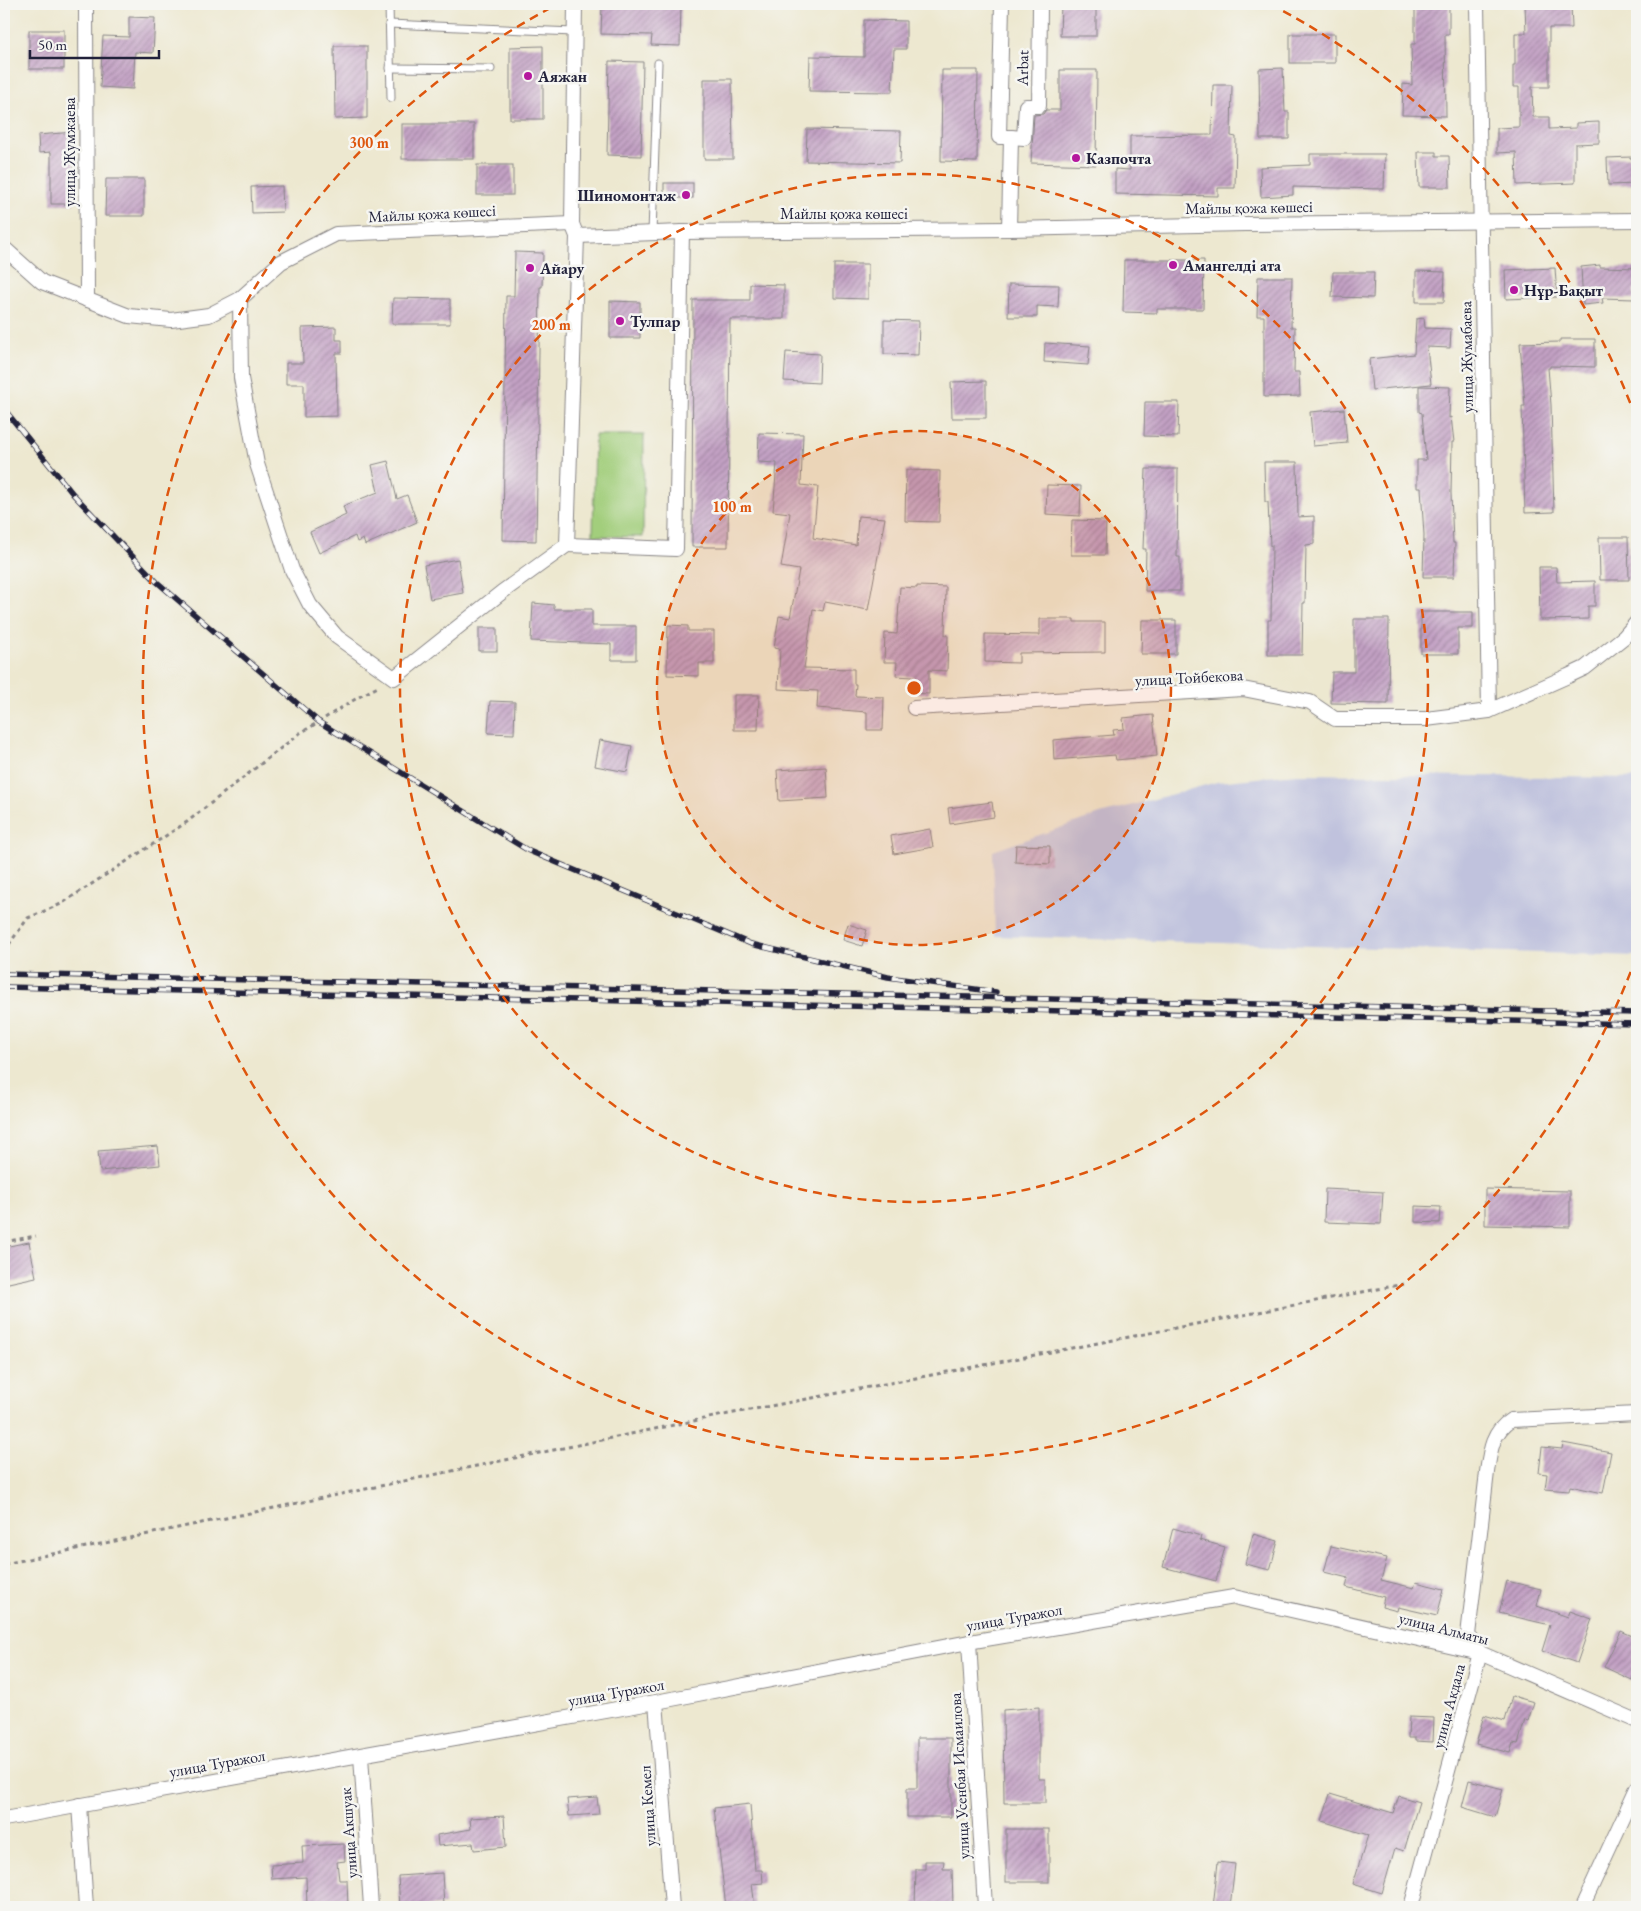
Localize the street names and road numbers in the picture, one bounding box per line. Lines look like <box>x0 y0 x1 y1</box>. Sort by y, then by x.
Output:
street label: Arbat <box>1012 50 1033 87</box>
street label: улица Жумжаева <box>59 97 80 207</box>
street label: Майлы қожа көшесі <box>1185 196 1313 219</box>
street label: Майлы қожа көшесі <box>368 200 496 227</box>
street label: Майлы қожа көшесі <box>780 203 908 224</box>
street label: улица Жумабаева <box>1455 300 1478 413</box>
street label: улица Тойбекова <box>1134 664 1244 691</box>
street label: улица Туражол <box>965 1599 1064 1636</box>
street label: улица Алматы <box>1397 1607 1491 1650</box>
street label: улица Акдала <box>1427 1661 1470 1751</box>
street label: улица Туражол <box>567 1674 666 1711</box>
street label: улица Усенбая Исмаилова <box>945 1691 974 1860</box>
street label: улица Туражол <box>168 1745 267 1782</box>
street label: улица Кемел <box>634 1765 661 1847</box>
street label: улица Акшуак <box>335 1786 362 1879</box>

